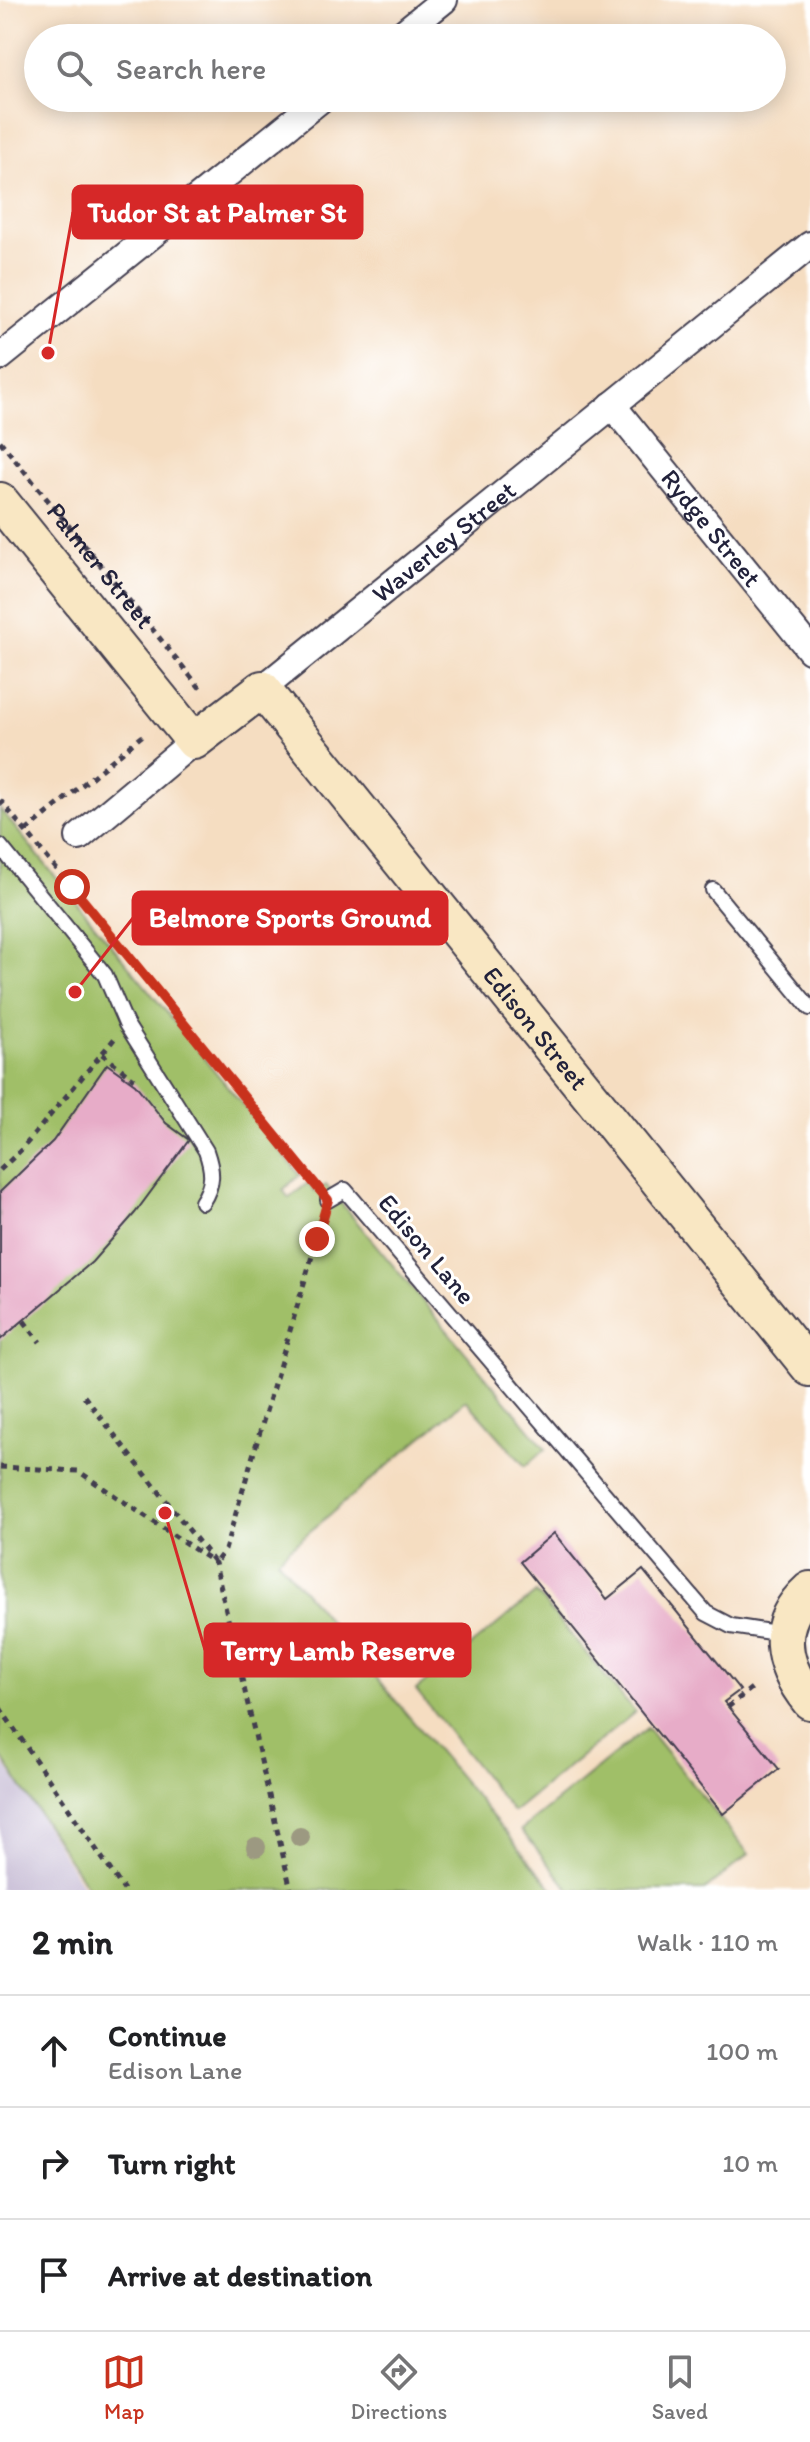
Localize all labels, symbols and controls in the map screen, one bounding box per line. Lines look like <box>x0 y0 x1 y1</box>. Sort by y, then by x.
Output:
search box <box>24 24 786 112</box>
icon: search <box>52 46 96 90</box>
text: Search here <box>116 50 266 87</box>
callout: Tudor St at Palmer St <box>73 186 362 238</box>
text: Tudor St at Palmer St <box>86 195 347 229</box>
street label: Rydge Street <box>654 463 769 593</box>
street label: Waverley Street <box>365 474 522 610</box>
street label: Palmer Street <box>40 496 162 635</box>
route start <box>54 869 90 905</box>
callout: Belmore Sports Ground <box>133 892 447 944</box>
text: Belmore Sports Ground <box>149 900 432 934</box>
street label: Edison Street <box>476 960 595 1097</box>
street label: Edison Lane <box>372 1187 482 1311</box>
route end <box>299 1221 335 1257</box>
callout: Terry Lamb Reserve <box>205 1624 470 1676</box>
text: Terry Lamb Reserve <box>220 1633 455 1667</box>
text: 2 min <box>32 1922 113 1963</box>
text: Walk · 110 m <box>637 1926 778 1958</box>
text: Continue <box>108 2017 227 2054</box>
icon: ahead <box>32 2029 76 2073</box>
text: 100 m <box>706 2035 778 2067</box>
text: Edison Lane <box>108 2054 242 2086</box>
icon: right <box>32 2141 76 2185</box>
text: Turn right <box>108 2145 236 2182</box>
text: 10 m <box>722 2147 778 2179</box>
icon: arrive <box>32 2253 76 2297</box>
text: Arrive at destination <box>108 2257 372 2294</box>
tab: Map <box>102 2350 146 2425</box>
tab: Directions <box>351 2350 447 2425</box>
tab: Saved <box>652 2350 708 2425</box>

